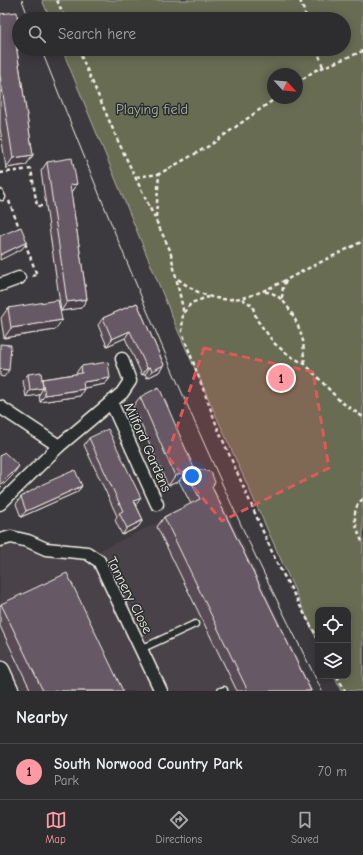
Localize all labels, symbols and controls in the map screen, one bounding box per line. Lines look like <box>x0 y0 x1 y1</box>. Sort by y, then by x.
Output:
search box <box>12 12 351 56</box>
icon: search <box>26 23 48 45</box>
text: Search here <box>58 25 136 43</box>
north arrow <box>267 68 303 104</box>
park label: Playing field <box>116 101 188 118</box>
pin: 1 <box>268 363 294 393</box>
street label: Milford Gardens <box>120 400 175 495</box>
your location <box>182 466 202 486</box>
street label: Tannery Close <box>103 554 156 637</box>
map controls <box>315 607 351 679</box>
button: locate <box>315 607 351 643</box>
button: layers <box>315 643 351 679</box>
text: Nearby <box>16 708 67 727</box>
text: South Norwood Country Park <box>54 755 243 773</box>
text: 1 <box>26 764 32 779</box>
text: 70 m <box>318 764 347 779</box>
text: Park <box>54 773 79 788</box>
tab: Map <box>45 809 67 846</box>
tab: Directions <box>156 809 202 846</box>
tab: Saved <box>291 809 318 846</box>

